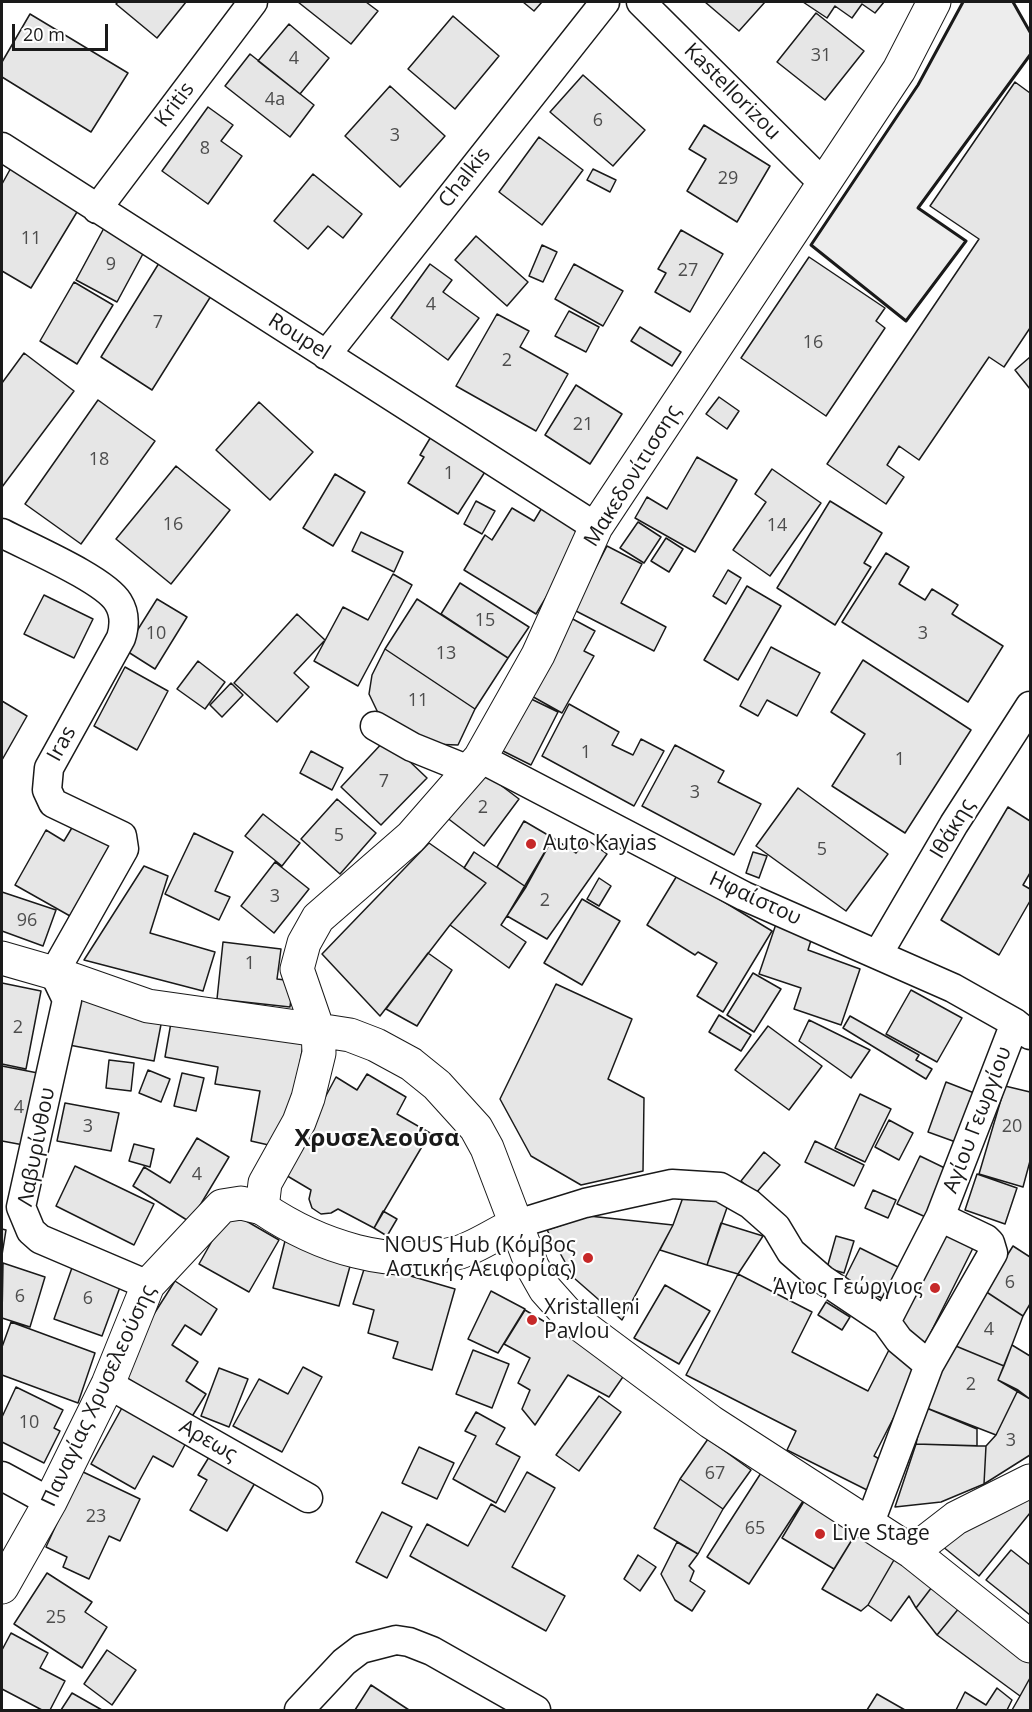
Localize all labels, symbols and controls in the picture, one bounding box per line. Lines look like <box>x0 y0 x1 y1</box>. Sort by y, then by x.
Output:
scale bar <box>15 12 111 50</box>
text: 20 m <box>23 22 65 46</box>
street label: Kastellorizou <box>678 38 786 146</box>
house number: 31 <box>811 45 831 67</box>
house number: 4 <box>289 48 299 70</box>
street label: Kritis <box>150 78 200 132</box>
house number: 4a <box>265 89 285 111</box>
house number: 6 <box>593 110 603 132</box>
house number: 3 <box>390 125 400 147</box>
house number: 8 <box>200 138 210 160</box>
street label: Chalkis <box>434 143 496 213</box>
house number: 29 <box>718 168 738 190</box>
house number: 11 <box>21 228 41 250</box>
house number: 9 <box>106 254 116 276</box>
house number: 27 <box>678 260 698 282</box>
house number: 4 <box>426 294 436 316</box>
street label: Roupel <box>263 308 335 366</box>
house number: 7 <box>153 312 163 334</box>
house number: 16 <box>803 332 823 354</box>
house number: 2 <box>502 350 512 372</box>
street label: Μακεδονίτισσης <box>579 401 687 551</box>
house number: 21 <box>573 414 593 436</box>
house number: 18 <box>89 449 109 471</box>
house number: 1 <box>444 463 454 485</box>
house number: 16 <box>163 514 183 536</box>
house number: 14 <box>767 515 787 537</box>
house number: 15 <box>475 610 495 632</box>
house number: 10 <box>146 623 166 645</box>
house number: 3 <box>918 623 928 645</box>
house number: 13 <box>436 643 456 665</box>
house number: 11 <box>408 690 428 712</box>
street label: Iras <box>42 722 82 766</box>
house number: 1 <box>581 742 591 764</box>
house number: 1 <box>895 749 905 771</box>
house number: 7 <box>379 771 389 793</box>
house number: 3 <box>690 782 700 804</box>
street label: Ιθάκης <box>925 795 981 863</box>
house number: 2 <box>478 797 488 819</box>
house number: 5 <box>334 825 344 847</box>
place label: Auto Kayias <box>543 831 657 857</box>
marker: Auto Kayias <box>524 837 538 851</box>
house number: 5 <box>817 839 827 861</box>
street label: Ηφαίστου <box>705 867 805 931</box>
house number: 3 <box>270 886 280 908</box>
house number: 2 <box>540 890 550 912</box>
house number: 96 <box>17 910 37 932</box>
house number: 1 <box>245 953 255 975</box>
house number: 2 <box>13 1017 23 1039</box>
street label: Αγίου Γεωργίου <box>938 1043 1018 1197</box>
street label: Λαβυρίνθου <box>13 1085 61 1209</box>
house number: 4 <box>14 1097 24 1119</box>
house number: 3 <box>83 1116 93 1138</box>
house number: 20 <box>1002 1116 1022 1138</box>
district label: Χρυσελεούσα <box>295 1125 459 1153</box>
house number: 4 <box>192 1164 202 1186</box>
place label: NOUS Hub (Κόμβος Αστικής Αειφορίας) <box>384 1233 576 1283</box>
marker: NOUS Hub (Κόμβος Αστικής Αειφορίας) <box>581 1251 595 1265</box>
house number: 6 <box>1005 1272 1015 1294</box>
place label: Άγιος Γεώργιος <box>773 1275 923 1301</box>
street label: Παναγίας Χρυσελεούσης <box>37 1281 161 1511</box>
marker: Άγιος Γεώργιος <box>928 1281 942 1295</box>
house number: 6 <box>15 1286 25 1308</box>
house number: 6 <box>83 1288 93 1310</box>
place label: Xristalleni Pavlou <box>544 1295 640 1345</box>
marker: Xristalleni Pavlou <box>525 1313 539 1327</box>
house number: 4 <box>984 1319 994 1341</box>
house number: 2 <box>966 1374 976 1396</box>
house number: 10 <box>19 1412 39 1434</box>
street label: Αρεως <box>175 1415 241 1467</box>
house number: 3 <box>1006 1430 1016 1452</box>
house number: 67 <box>705 1463 725 1485</box>
house number: 23 <box>86 1506 106 1528</box>
house number: 65 <box>745 1518 765 1540</box>
place label: Live Stage <box>832 1521 930 1547</box>
marker: Live Stage <box>813 1527 827 1541</box>
house number: 25 <box>46 1607 66 1629</box>

